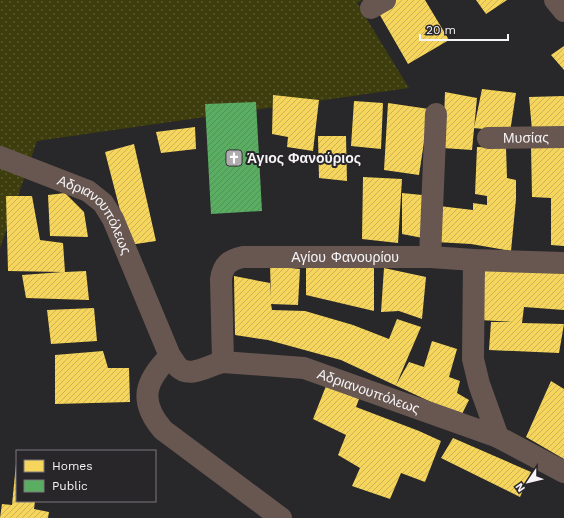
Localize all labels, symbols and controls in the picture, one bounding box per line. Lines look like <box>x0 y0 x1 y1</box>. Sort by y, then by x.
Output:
scale bar <box>420 16 508 42</box>
text: 20 m <box>426 23 456 37</box>
street label: Μυσίας <box>503 129 549 146</box>
church icon: Άγιος Φανούριος <box>224 148 244 168</box>
place label: Άγιος Φανούριος <box>247 150 361 166</box>
street label: Αδριανουπόλεως <box>55 172 135 257</box>
street label: Αγίου Φανουρίου <box>291 249 399 265</box>
street label: Αδριανουπόλεως <box>315 365 422 417</box>
legend <box>16 450 156 502</box>
text: Homes <box>52 459 93 473</box>
north arrow <box>508 462 548 502</box>
text: Public <box>52 479 88 493</box>
text: N <box>513 480 528 495</box>

